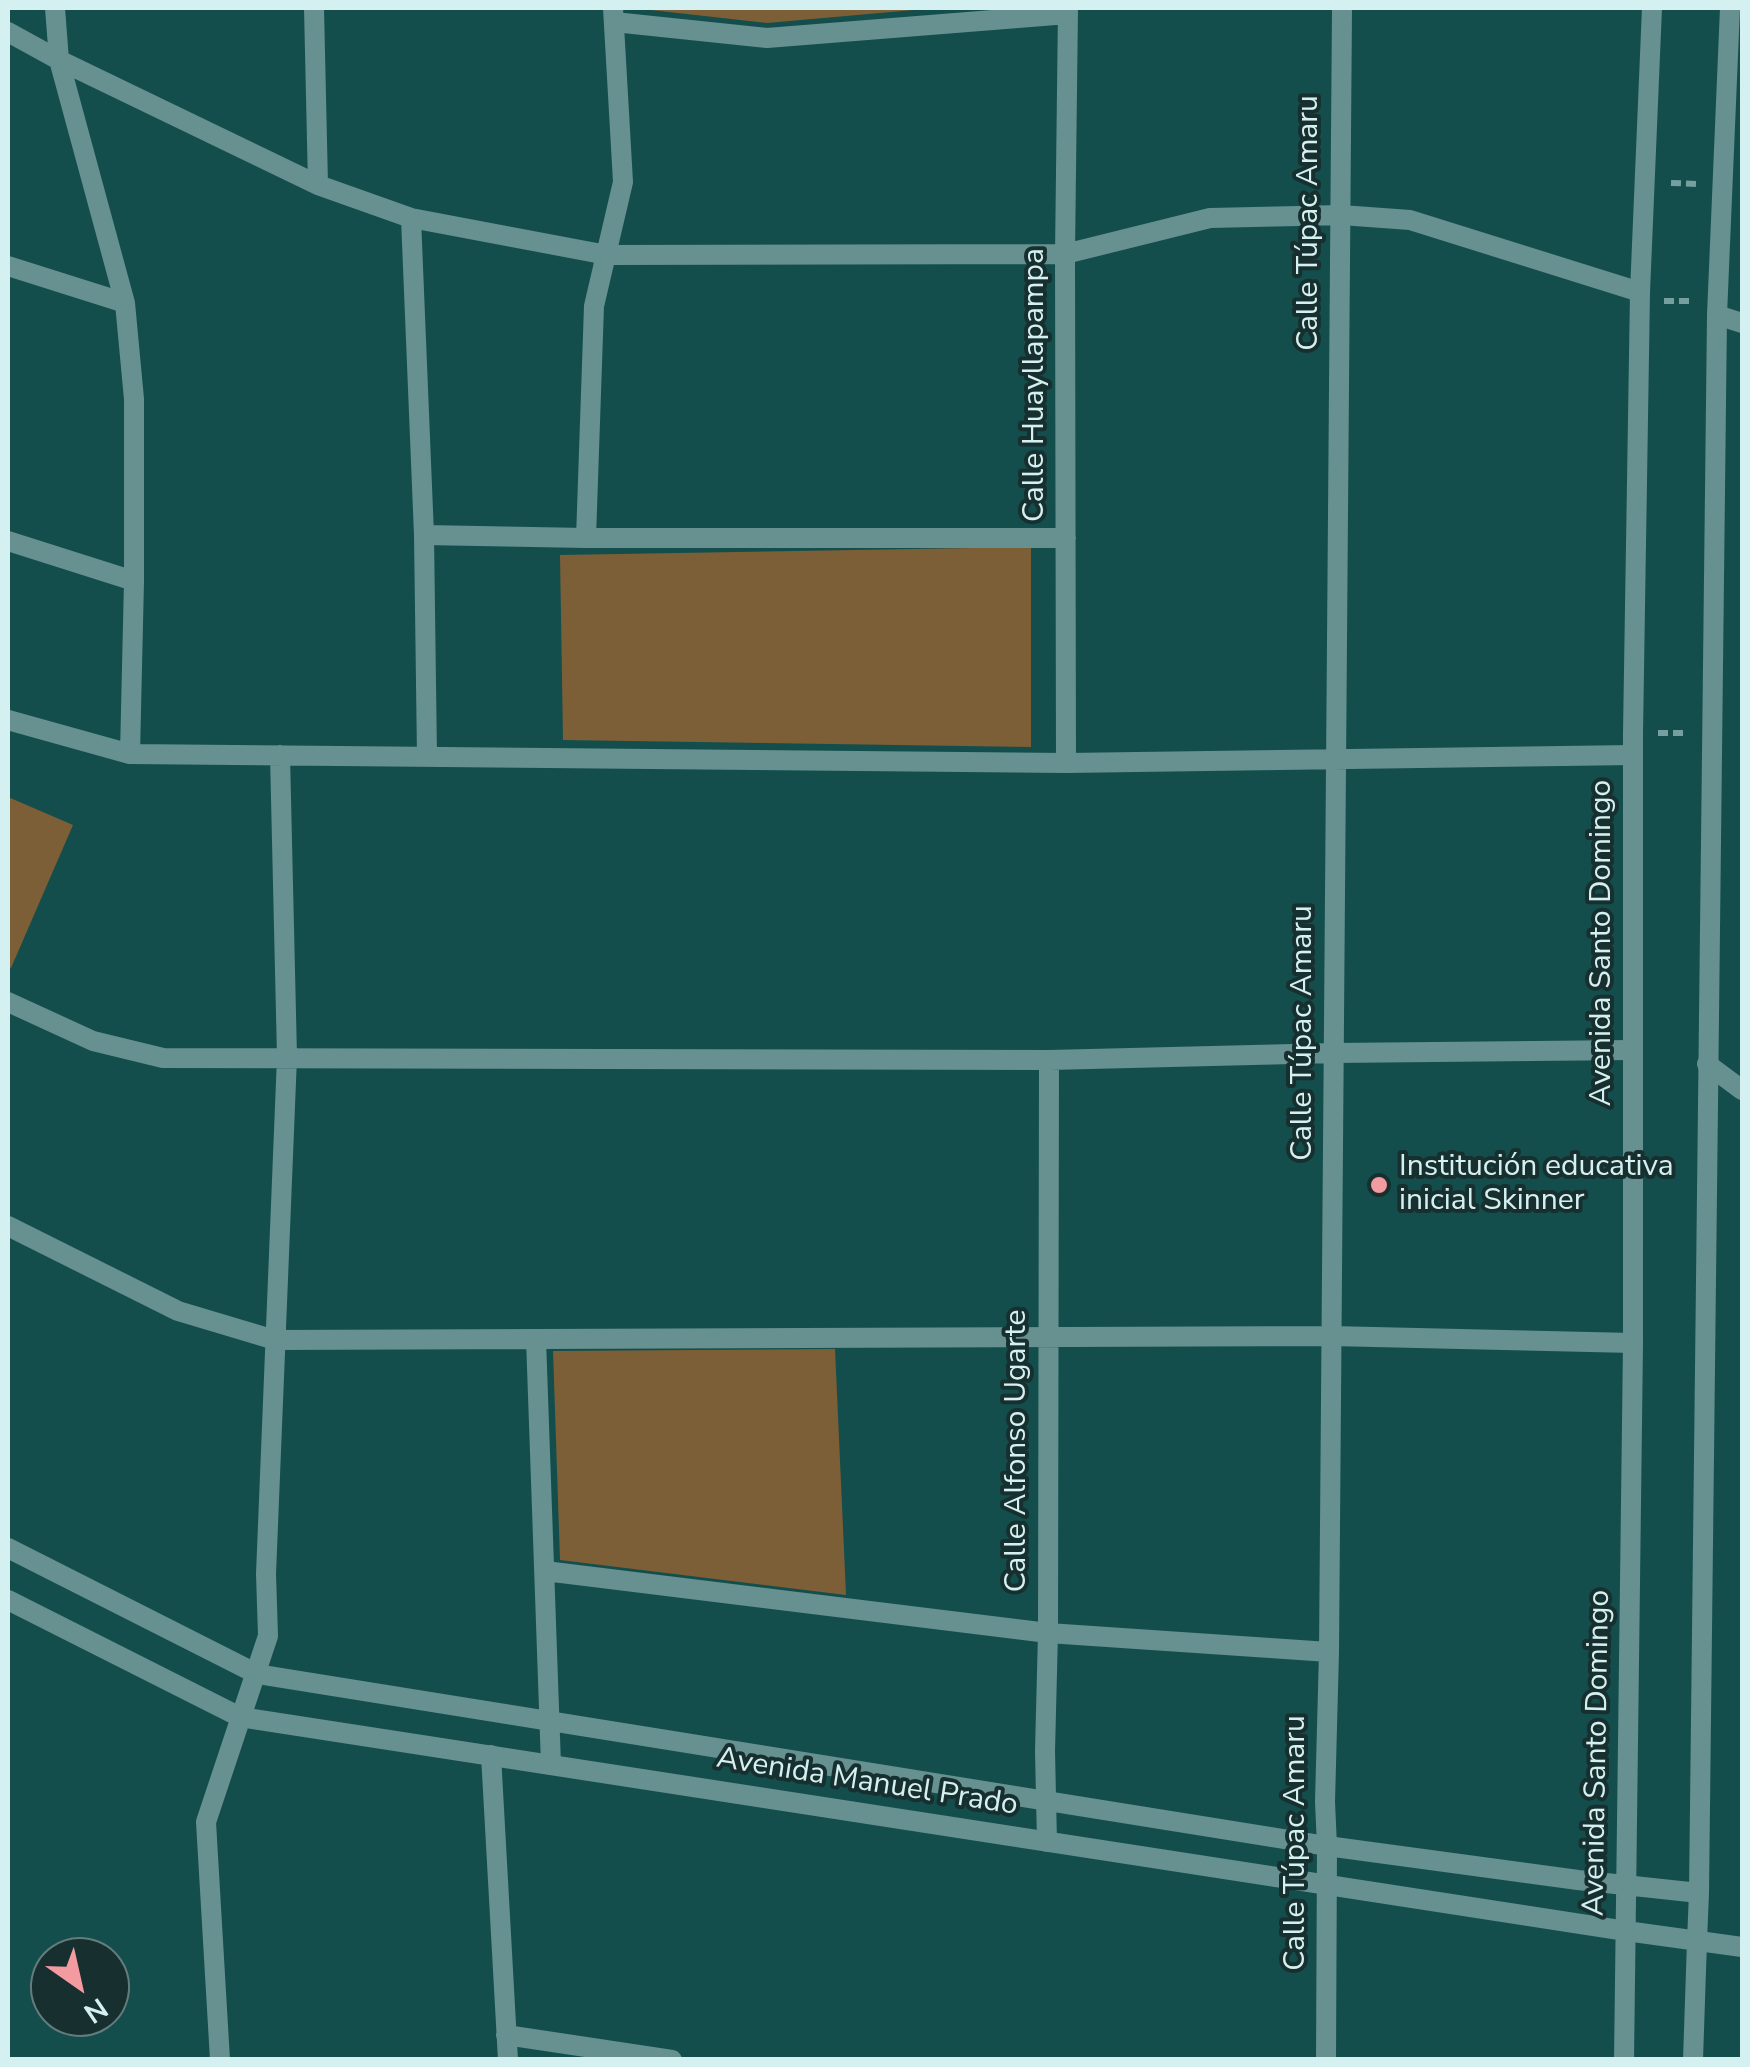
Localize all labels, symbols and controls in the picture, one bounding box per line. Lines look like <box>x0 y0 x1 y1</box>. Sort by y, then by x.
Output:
street label: Calle Túpac Amaru <box>1292 95 1328 351</box>
street label: Calle Huayllapampa <box>1018 248 1054 522</box>
street label: Avenida Santo Domingo <box>1585 780 1621 1106</box>
street label: Calle Túpac Amaru <box>1286 905 1322 1161</box>
place label: Institución educativa inicial Skinner <box>1399 1150 1674 1220</box>
marker: Institución educativa inicial Skinner <box>1368 1174 1390 1196</box>
street label: Calle Alfonso Ugarte <box>1000 1310 1036 1592</box>
street label: Avenida Santo Domingo <box>1577 1590 1619 1916</box>
street label: Calle Túpac Amaru <box>1279 1715 1315 1971</box>
street label: Avenida Manuel Prado <box>714 1741 1020 1825</box>
north arrow <box>30 1937 130 2037</box>
text: N <box>76 1989 115 2032</box>

